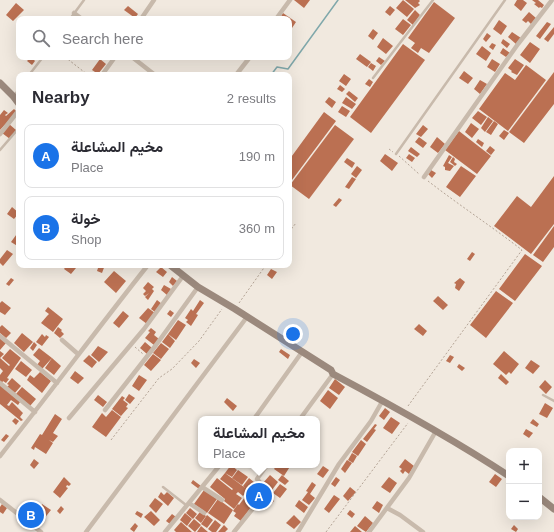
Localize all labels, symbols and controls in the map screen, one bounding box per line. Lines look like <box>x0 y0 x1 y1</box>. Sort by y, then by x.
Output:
search box <box>16 16 292 60</box>
icon: search <box>30 27 52 49</box>
text: Search here <box>62 30 144 47</box>
text: Nearby <box>32 88 90 107</box>
text: 2 results <box>227 91 276 106</box>
text: مخيم المشاعلة <box>71 138 163 155</box>
text: A <box>41 149 51 164</box>
text: 190 m <box>239 149 275 164</box>
text: Place <box>71 160 104 175</box>
text: خولة <box>71 210 100 227</box>
text: B <box>41 221 51 236</box>
text: 360 m <box>239 221 275 236</box>
text: Shop <box>71 232 101 247</box>
your location <box>283 324 303 344</box>
popup <box>198 416 320 468</box>
text: مخيم المشاعلة <box>213 424 305 441</box>
text: Place <box>213 446 245 461</box>
map controls <box>506 448 542 520</box>
button: + <box>506 448 542 484</box>
pin: A <box>246 481 272 511</box>
button: − <box>506 484 542 520</box>
pin: B <box>18 500 44 530</box>

